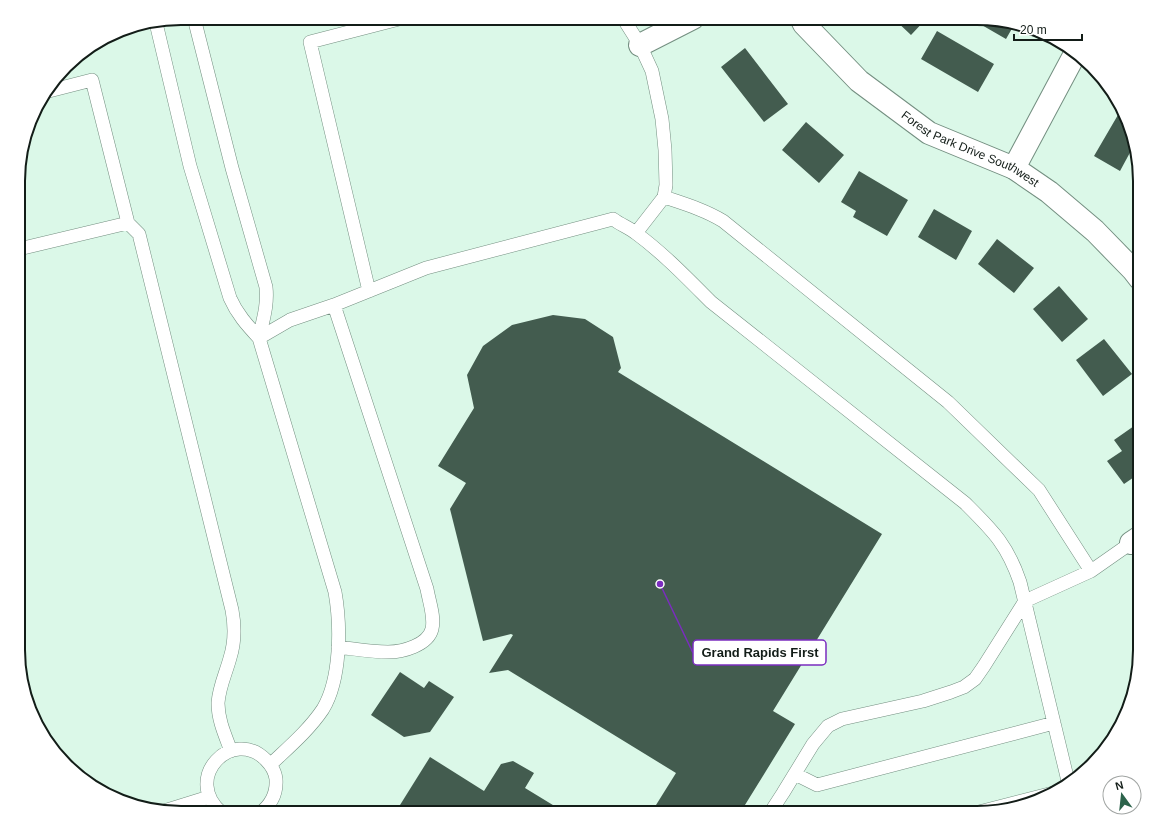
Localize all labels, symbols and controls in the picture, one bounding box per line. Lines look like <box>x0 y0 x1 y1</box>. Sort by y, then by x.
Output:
scale bar <box>1014 16 1082 42</box>
text: 20 m <box>1020 23 1047 37</box>
street label: Forest Park Drive Southwest <box>899 108 1042 190</box>
callout: Grand Rapids First <box>693 640 826 665</box>
text: Grand Rapids First <box>701 645 819 660</box>
north arrow <box>1102 775 1142 815</box>
text: N <box>1114 779 1125 792</box>

